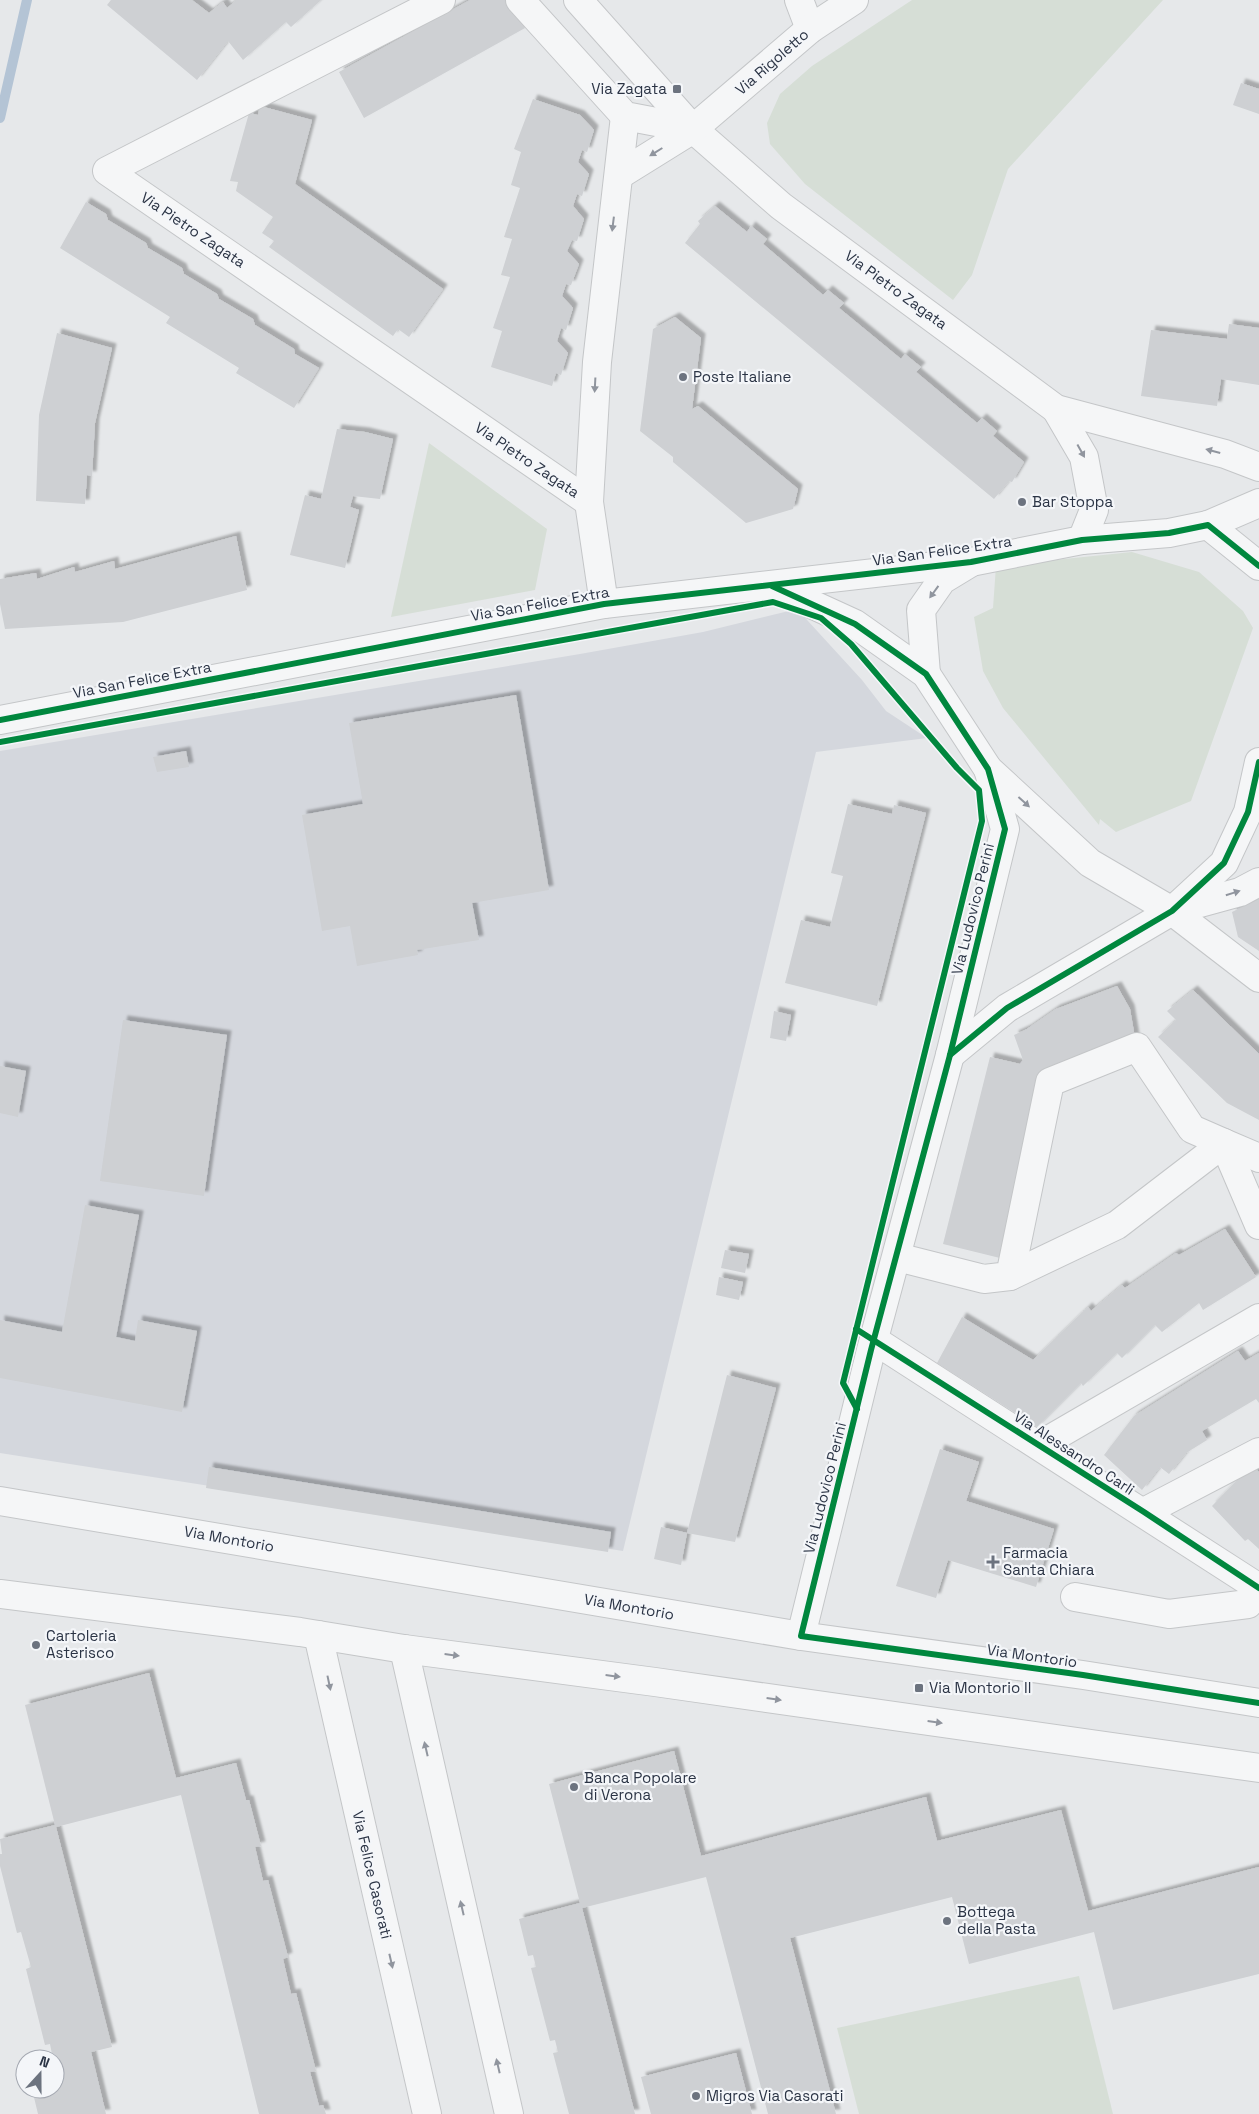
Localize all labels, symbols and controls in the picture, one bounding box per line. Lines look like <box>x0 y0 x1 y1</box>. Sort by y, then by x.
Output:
street label: Via Rigoletto <box>731 25 812 99</box>
place label: Via Zagata <box>591 79 667 98</box>
marker: Via Zagata <box>671 83 683 95</box>
one-way arrow <box>649 148 662 157</box>
street label: Via Pietro Zagata <box>137 187 250 272</box>
one-way arrow <box>609 216 617 232</box>
street label: Via Pietro Zagata <box>841 246 952 333</box>
place label: Poste Italiane <box>693 367 791 386</box>
marker: Poste Italiane <box>677 371 689 383</box>
one-way arrow <box>591 377 599 393</box>
street label: Via Pietro Zagata <box>471 417 584 502</box>
one-way arrow <box>1076 444 1085 457</box>
one-way arrow <box>1206 446 1221 454</box>
place label: Bar Stoppa <box>1032 492 1113 511</box>
marker: Bar Stoppa <box>1016 496 1028 508</box>
street label: Via San Felice Extra <box>871 531 1013 570</box>
street label: Via San Felice Extra <box>469 582 611 625</box>
one-way arrow <box>929 585 939 599</box>
street label: Via San Felice Extra <box>71 657 213 702</box>
one-way arrow <box>1017 796 1029 808</box>
street label: Via Ludovico Perini <box>947 841 998 977</box>
one-way arrow <box>1225 889 1240 897</box>
street label: Via Alessandro Carli <box>1010 1406 1138 1499</box>
street label: Via Ludovico Perini <box>799 1420 850 1556</box>
street label: Via Montorio <box>183 1521 276 1556</box>
place label: Farmacia Santa Chiara <box>1003 1543 1095 1579</box>
marker: Farmacia Santa Chiara <box>987 1556 999 1568</box>
street label: Via Montorio <box>583 1589 676 1624</box>
place label: Cartoleria Asterisco <box>46 1626 117 1662</box>
marker: Cartoleria Asterisco <box>30 1639 42 1651</box>
street label: Via Montorio <box>986 1640 1079 1671</box>
one-way arrow <box>444 1651 460 1659</box>
one-way arrow <box>605 1673 621 1681</box>
one-way arrow <box>325 1675 333 1690</box>
place label: Via Montorio II <box>929 1678 1031 1697</box>
marker: Via Montorio II <box>913 1682 925 1694</box>
one-way arrow <box>766 1695 782 1703</box>
one-way arrow <box>927 1718 943 1726</box>
one-way arrow <box>422 1741 430 1757</box>
place label: Banca Popolare di Verona <box>584 1768 697 1804</box>
marker: Banca Popolare di Verona <box>568 1781 580 1793</box>
street label: Via Felice Casorati <box>349 1809 396 1941</box>
one-way arrow <box>458 1900 466 1915</box>
place label: Bottega della Pasta <box>957 1902 1036 1938</box>
marker: Bottega della Pasta <box>941 1915 953 1927</box>
one-way arrow <box>387 1953 395 1968</box>
north arrow <box>15 2049 65 2099</box>
text: N <box>37 2052 52 2072</box>
one-way arrow <box>494 2059 502 2074</box>
place label: Migros Via Casorati <box>706 2086 843 2105</box>
marker: Migros Via Casorati <box>690 2090 702 2102</box>

